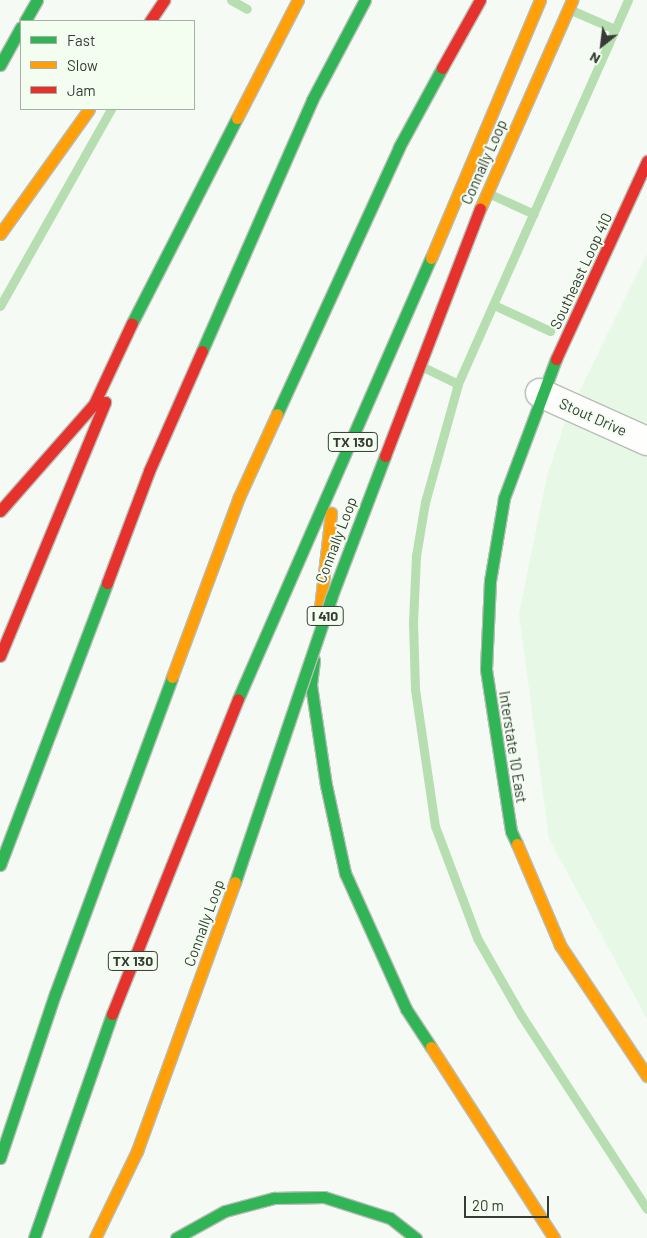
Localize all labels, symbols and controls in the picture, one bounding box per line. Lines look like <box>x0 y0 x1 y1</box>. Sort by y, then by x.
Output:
legend <box>20 20 195 110</box>
north arrow <box>577 20 627 70</box>
text: Fast <box>67 31 95 49</box>
text: N <box>586 49 603 68</box>
text: Slow <box>67 56 98 74</box>
text: Jam <box>67 81 96 99</box>
street label: Connally Loop <box>457 117 511 207</box>
street label: Southeast Loop 410 <box>546 210 616 332</box>
street label: Stout Drive <box>556 394 630 440</box>
road number: TX 130 <box>327 431 379 454</box>
street label: Connally Loop <box>311 494 361 586</box>
road number: I 410 <box>306 604 344 628</box>
street label: Interstate 10 East <box>495 690 531 804</box>
street label: Connally Loop <box>180 877 228 969</box>
road number: TX 130 <box>107 949 159 972</box>
scale bar <box>467 1186 552 1218</box>
text: 20 m <box>472 1196 504 1214</box>

